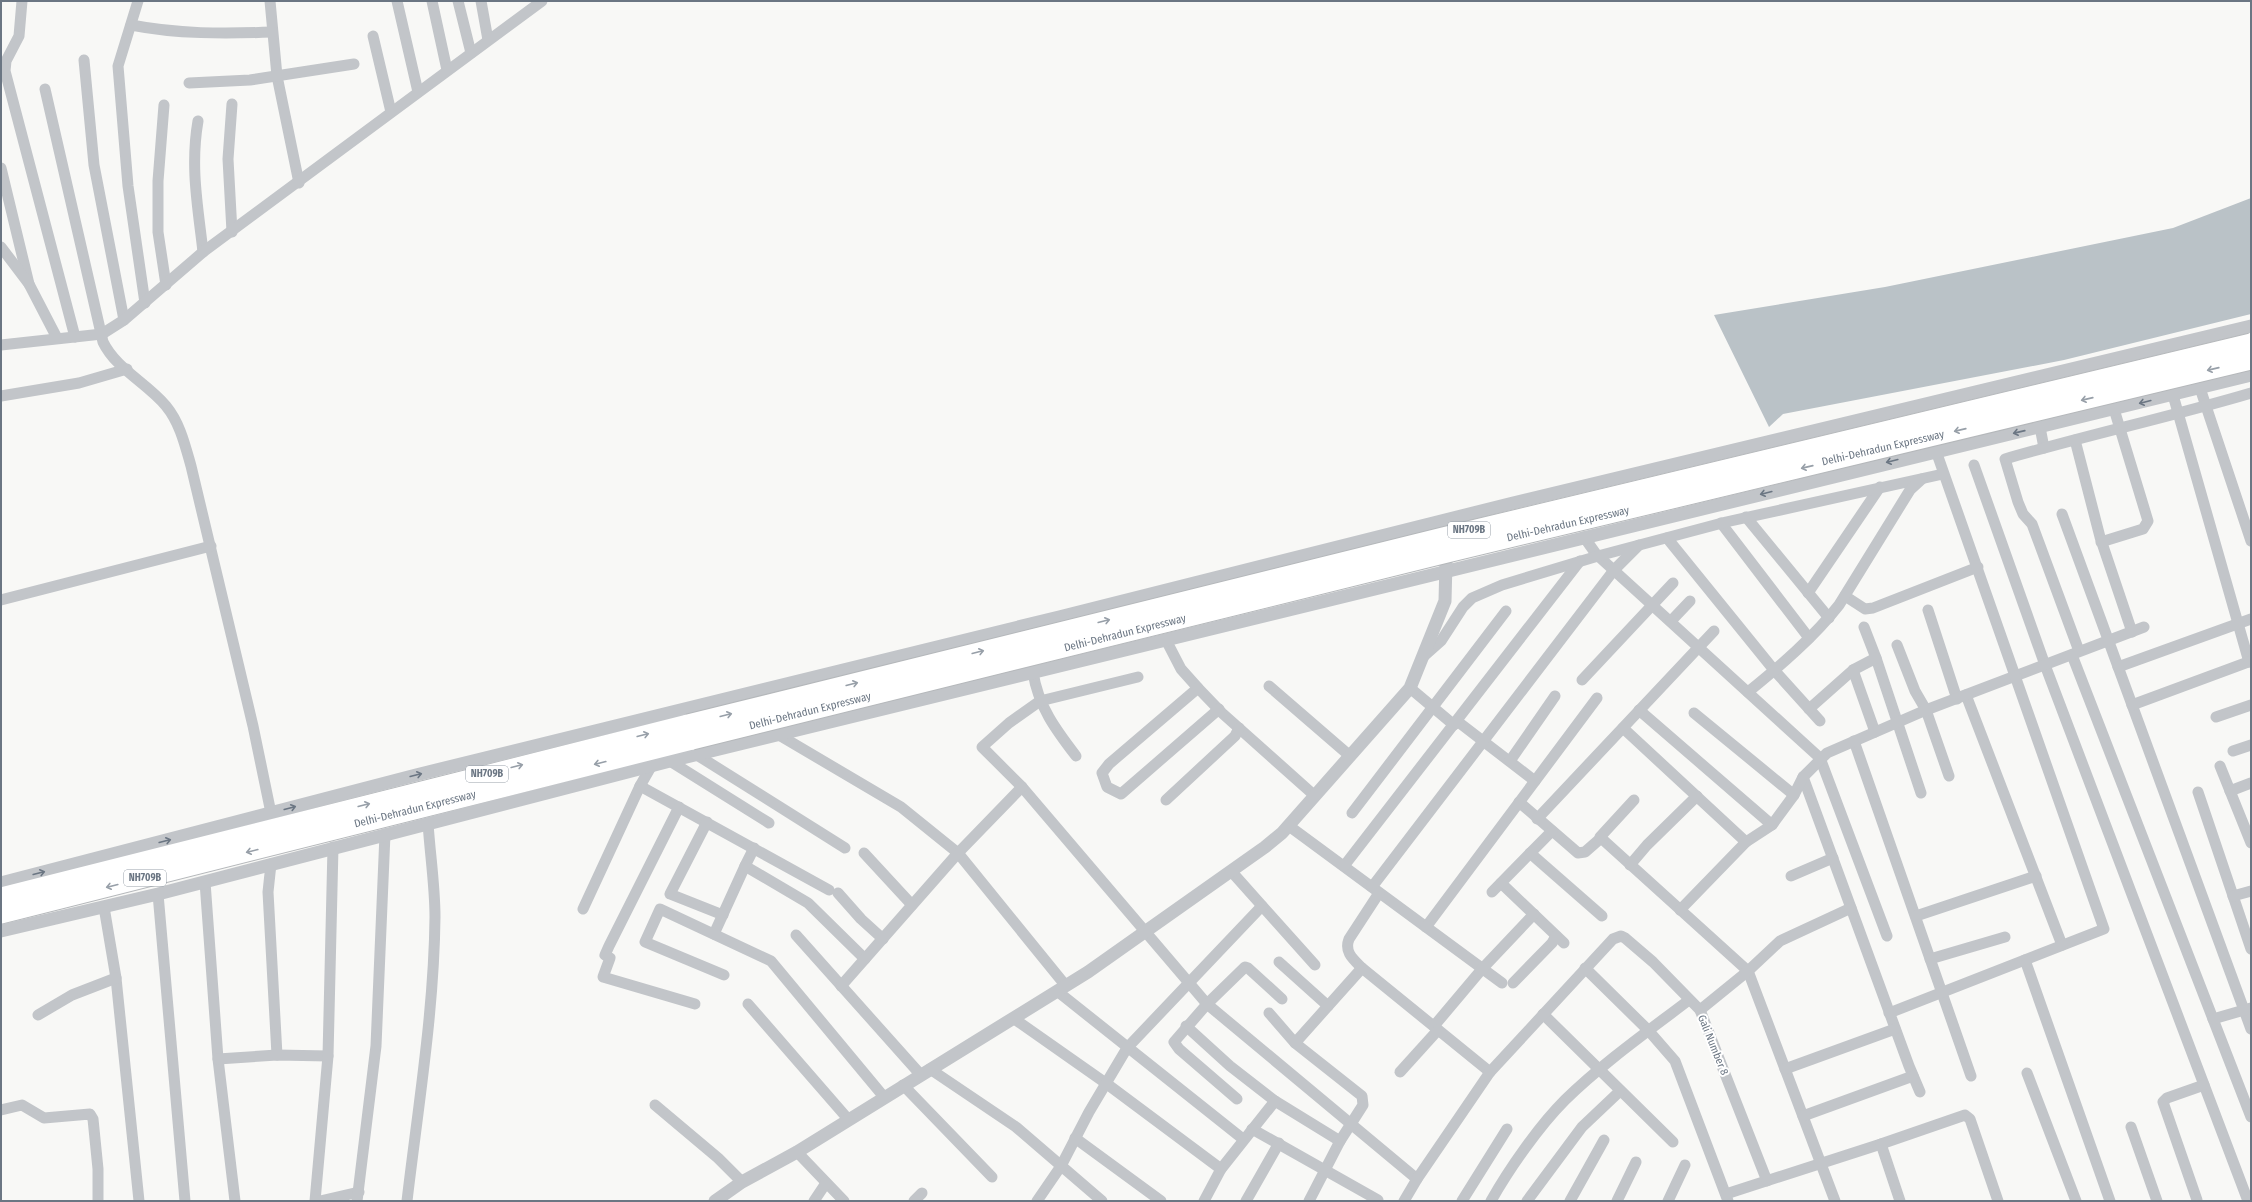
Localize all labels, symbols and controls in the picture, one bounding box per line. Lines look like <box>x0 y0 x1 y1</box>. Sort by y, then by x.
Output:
one-way arrow <box>2207 366 2220 373</box>
one-way arrow <box>2080 396 2093 404</box>
one-way arrow <box>2139 398 2152 406</box>
one-way arrow <box>1954 426 1967 434</box>
street label: Delhi-Dehradun Expressway <box>1821 428 1945 468</box>
one-way arrow <box>2013 428 2026 436</box>
one-way arrow <box>1886 458 1899 465</box>
one-way arrow <box>1800 463 1813 471</box>
one-way arrow <box>1760 489 1773 497</box>
street label: Delhi-Dehradun Expressway <box>1506 504 1630 544</box>
road number: NH709B <box>1448 522 1490 538</box>
street label: Delhi-Dehradun Expressway <box>1063 612 1187 654</box>
one-way arrow <box>1098 616 1111 624</box>
one-way arrow <box>971 648 984 655</box>
one-way arrow <box>845 679 858 687</box>
street label: Delhi-Dehradun Expressway <box>748 690 872 732</box>
one-way arrow <box>719 710 732 718</box>
one-way arrow <box>637 731 650 738</box>
one-way arrow <box>594 759 607 767</box>
one-way arrow <box>510 762 523 769</box>
road number: NH709B <box>466 766 508 782</box>
one-way arrow <box>409 771 422 778</box>
street label: Delhi-Dehradun Expressway <box>353 788 477 830</box>
one-way arrow <box>357 801 370 808</box>
one-way arrow <box>284 803 297 811</box>
one-way arrow <box>158 837 171 844</box>
one-way arrow <box>246 847 259 855</box>
one-way arrow <box>32 869 45 876</box>
road number: NH709B <box>124 870 166 886</box>
one-way arrow <box>106 883 119 890</box>
street label: Gali Number 8 <box>1695 1013 1731 1078</box>

